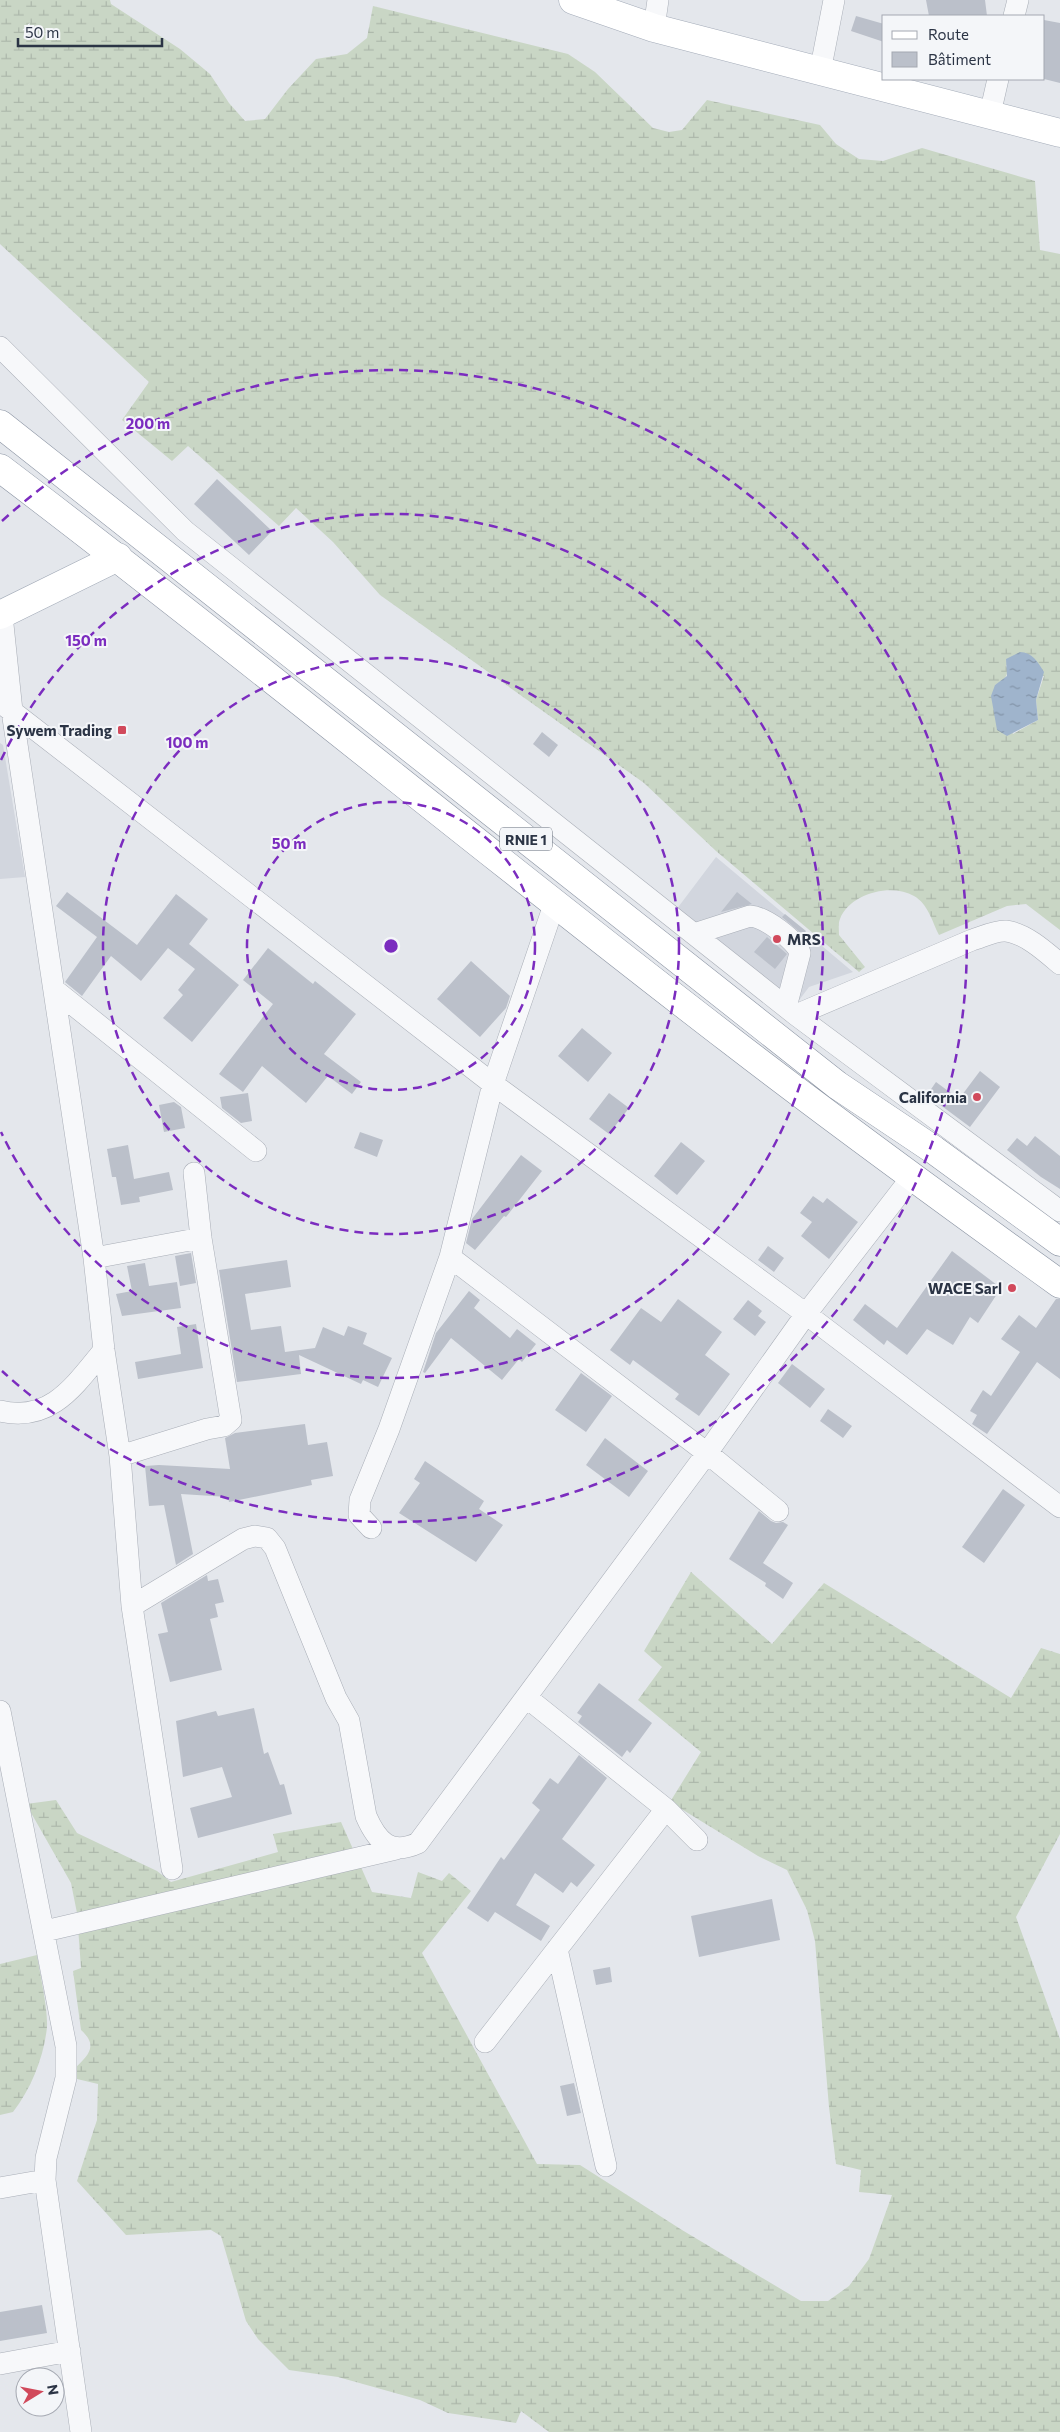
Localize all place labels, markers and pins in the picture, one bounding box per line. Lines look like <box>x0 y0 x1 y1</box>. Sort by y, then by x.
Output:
place label: Sywem Trading <box>7 721 112 739</box>
marker: Sywem Trading <box>116 724 128 736</box>
place label: MRS <box>787 930 821 948</box>
marker: MRS <box>771 933 783 945</box>
centre of rings <box>382 937 400 955</box>
place label: California <box>899 1088 967 1106</box>
marker: California <box>971 1091 983 1103</box>
place label: WACE Sarl <box>928 1279 1002 1297</box>
marker: WACE Sarl <box>1006 1282 1018 1294</box>

